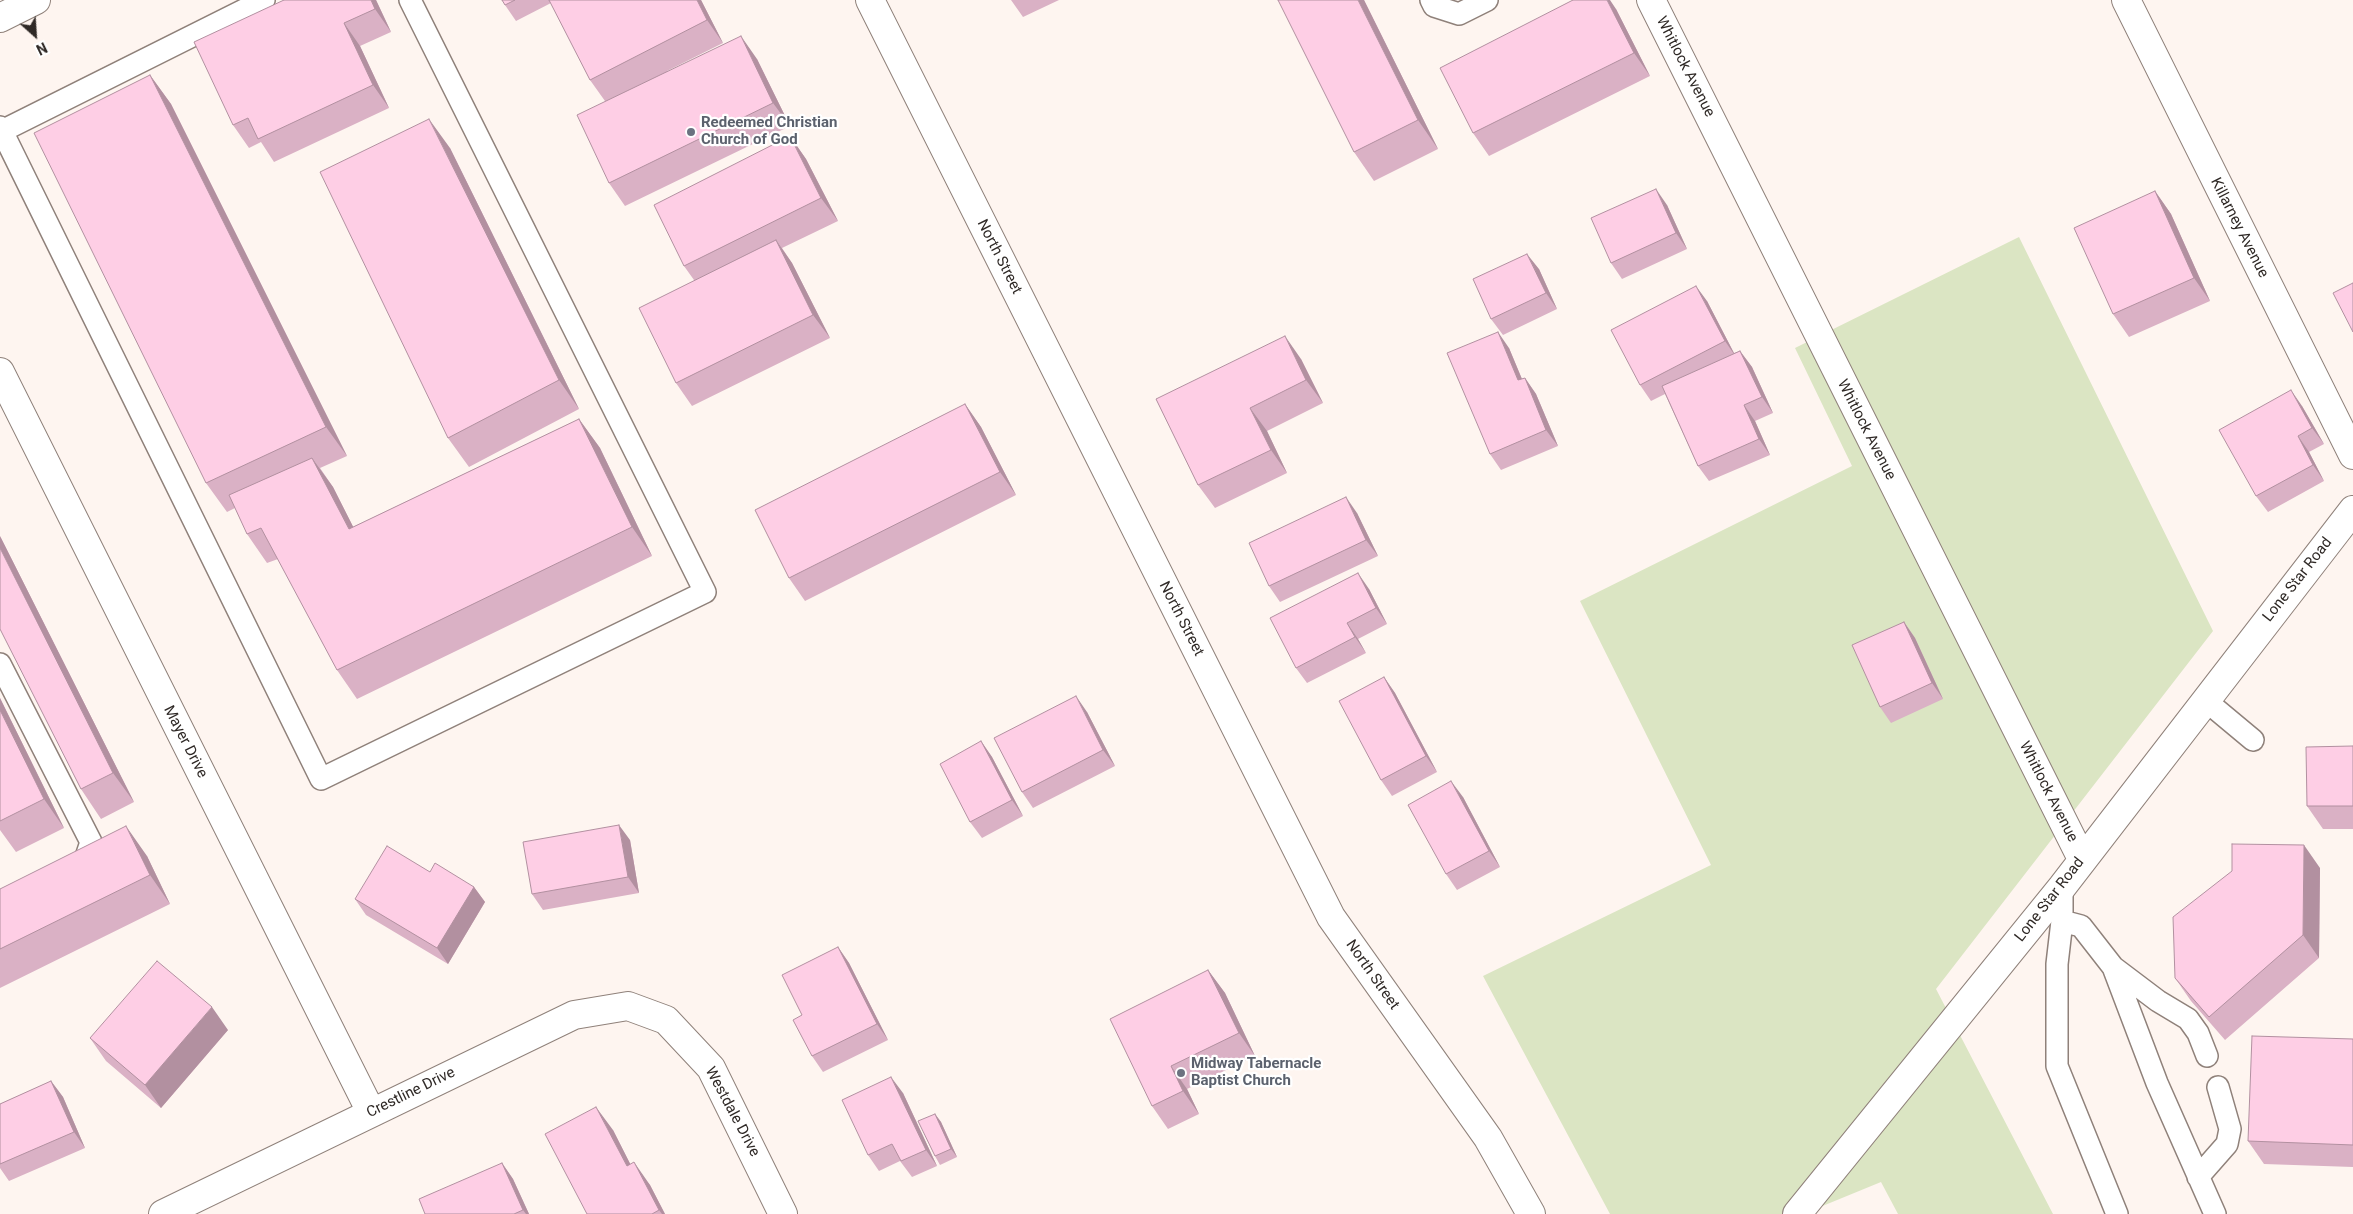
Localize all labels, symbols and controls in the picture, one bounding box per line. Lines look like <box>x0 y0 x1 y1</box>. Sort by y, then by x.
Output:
north arrow <box>10 10 60 60</box>
street label: Whitlock Avenue <box>1652 14 1718 120</box>
text: N <box>34 39 50 58</box>
place label: Redeemed Christian Church of God <box>701 114 837 149</box>
marker: Redeemed Christian Church of God <box>685 126 697 138</box>
street label: Killarney Avenue <box>2206 175 2272 281</box>
street label: North Street <box>973 217 1025 297</box>
street label: Whitlock Avenue <box>1833 377 1899 483</box>
street label: Lone Star Road <box>2260 534 2336 626</box>
street label: North Street <box>1155 579 1207 659</box>
street label: Mayer Drive <box>159 703 211 781</box>
street label: Whitlock Avenue <box>2015 739 2081 845</box>
street label: Lone Star Road <box>2012 854 2088 946</box>
street label: North Street <box>1341 937 1403 1013</box>
place label: Midway Tabernacle Baptist Church <box>1191 1055 1321 1090</box>
street label: Crestline Drive <box>364 1064 458 1122</box>
street label: Westdale Drive <box>701 1064 763 1160</box>
marker: Midway Tabernacle Baptist Church <box>1175 1067 1187 1079</box>

